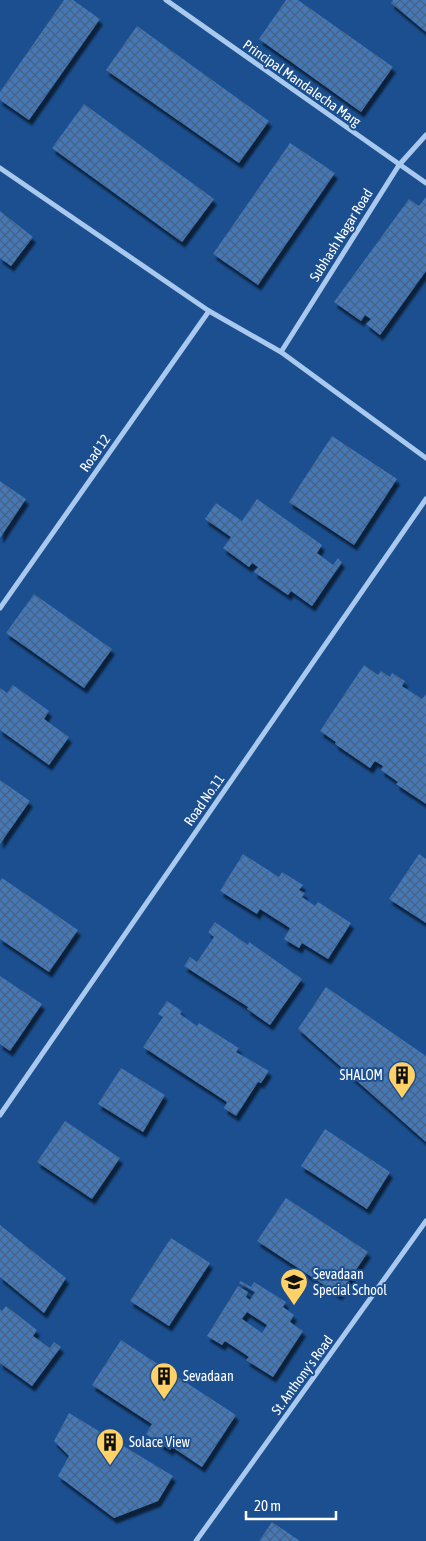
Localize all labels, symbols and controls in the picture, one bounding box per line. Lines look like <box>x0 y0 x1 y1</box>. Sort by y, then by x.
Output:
street label: Principal Mandalecha Marg <box>240 36 364 130</box>
street label: Subhash Nagar Road <box>306 186 376 284</box>
street label: Road 12 <box>76 431 114 475</box>
street label: Road No.11 <box>180 771 228 829</box>
building icon: SHALOM <box>387 1060 417 1099</box>
place label: SHALOM <box>339 1067 383 1083</box>
place label: Sevadaan Special School <box>313 1266 387 1298</box>
school or university icon: Sevadaan Special School <box>279 1267 309 1306</box>
street label: St. Anthony's Road <box>268 1332 336 1418</box>
building icon: Sevadaan <box>149 1361 179 1400</box>
place label: Sevadaan <box>183 1368 234 1384</box>
building icon: Solace View <box>95 1427 125 1466</box>
place label: Solace View <box>129 1434 190 1450</box>
scale bar <box>246 1488 336 1520</box>
text: 20 m <box>254 1497 281 1514</box>

